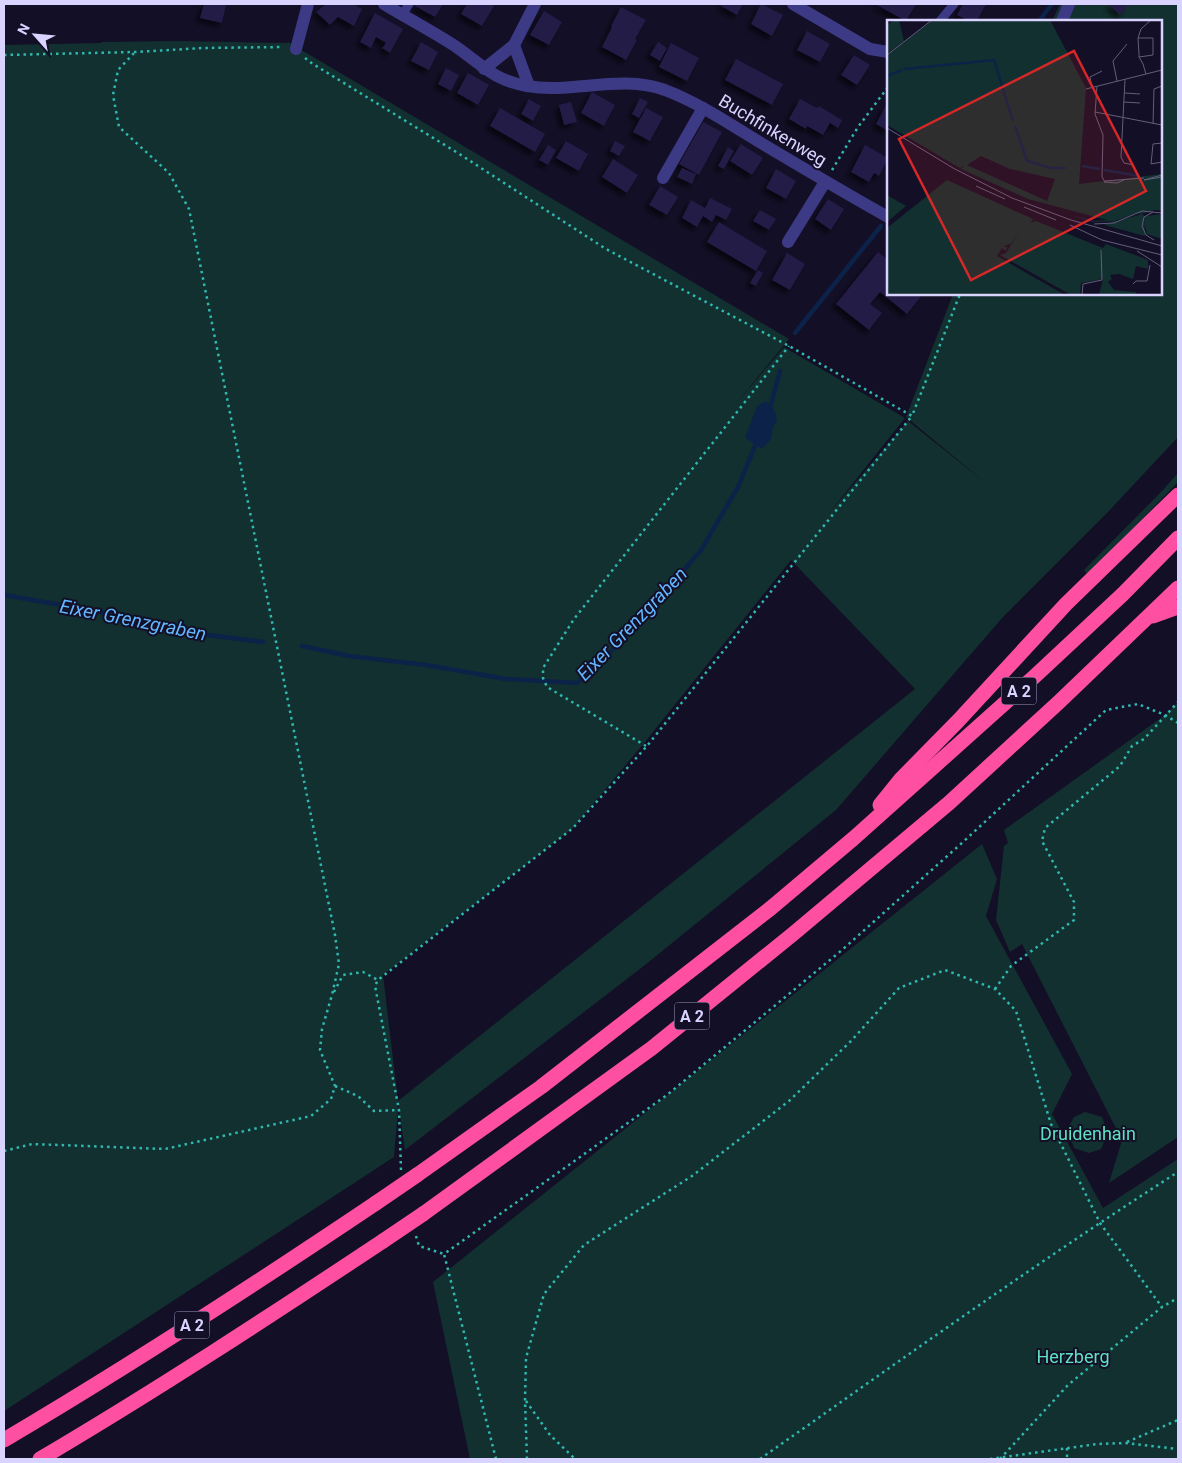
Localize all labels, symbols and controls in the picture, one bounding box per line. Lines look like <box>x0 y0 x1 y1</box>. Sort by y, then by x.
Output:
north arrow <box>10 10 60 60</box>
inset map <box>887 20 1162 295</box>
text: N <box>14 21 33 37</box>
street label: Buchfinkenweg <box>715 90 831 170</box>
water label: Eixer Grenzgraben <box>572 563 692 685</box>
water label: Eixer Grenzgraben <box>58 595 208 645</box>
road number: A 2 <box>1002 678 1036 704</box>
road number: A 2 <box>674 1002 710 1030</box>
park label: Druidenhain <box>1040 1123 1136 1144</box>
road number: A 2 <box>174 1312 210 1338</box>
park label: Herzberg <box>1036 1346 1110 1367</box>

